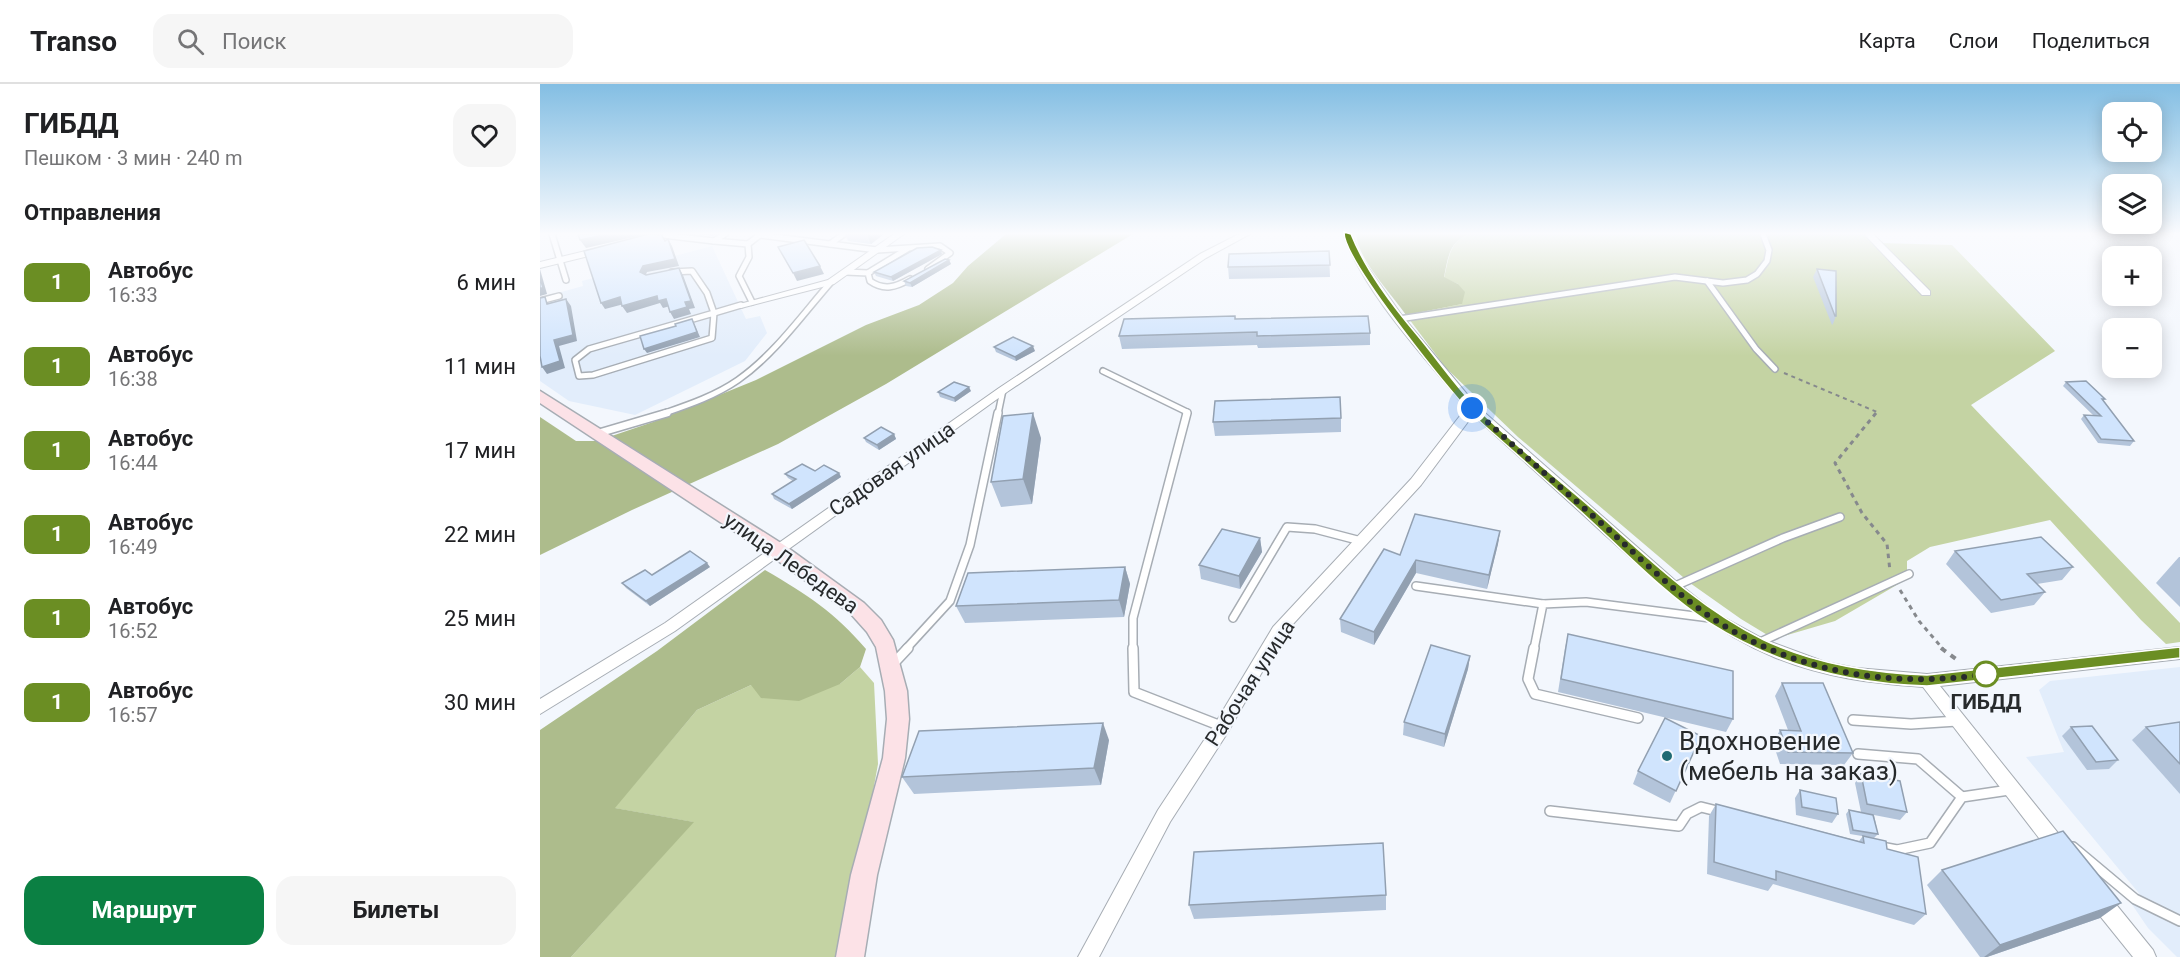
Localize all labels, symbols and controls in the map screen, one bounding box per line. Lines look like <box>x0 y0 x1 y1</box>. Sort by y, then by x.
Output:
search box <box>153 14 573 68</box>
text: Transo <box>30 25 117 58</box>
icon: search <box>174 25 207 58</box>
text: Поиск <box>222 29 286 54</box>
text: Карта <box>1859 29 1916 53</box>
text: Слои <box>1949 29 1999 53</box>
text: Поделиться <box>2032 29 2150 53</box>
map controls <box>2102 102 2162 378</box>
button: locate <box>2102 102 2162 162</box>
button: heart <box>453 104 516 167</box>
text: ГИБДД <box>24 107 119 140</box>
text: Пешком · 3 мин · 240 m <box>24 146 243 170</box>
button: layers <box>2102 174 2162 234</box>
text: Отправления <box>24 200 161 225</box>
button: + <box>2102 246 2162 306</box>
text: Автобус <box>108 258 193 283</box>
text: 1 <box>51 270 63 294</box>
text: 6 мин <box>456 270 516 295</box>
text: 16:33 <box>108 283 158 307</box>
button: − <box>2102 318 2162 378</box>
text: Автобус <box>108 342 193 367</box>
text: 1 <box>51 354 63 378</box>
text: 11 мин <box>444 354 516 379</box>
text: 16:38 <box>108 367 158 391</box>
your location <box>1457 393 1487 423</box>
street label: Садовая улица <box>825 417 959 521</box>
text: Автобус <box>108 426 193 451</box>
text: 1 <box>51 438 63 462</box>
text: 17 мин <box>444 438 516 463</box>
text: 16:44 <box>108 451 158 475</box>
street label: улица Лебедева <box>719 508 863 618</box>
text: Автобус <box>108 510 193 535</box>
text: 1 <box>51 522 63 546</box>
text: 22 мин <box>444 522 516 547</box>
text: 16:49 <box>108 535 158 559</box>
text: Автобус <box>108 594 193 619</box>
text: 1 <box>51 606 63 630</box>
text: 25 мин <box>444 606 516 631</box>
street label: Рабочая улица <box>1200 615 1300 751</box>
text: 16:52 <box>108 619 158 643</box>
marker: ГИБДД <box>1973 661 1999 687</box>
text: Автобус <box>108 678 193 703</box>
text: 1 <box>51 690 63 714</box>
text: 30 мин <box>444 690 516 715</box>
place label: ГИБДД <box>1950 690 2022 714</box>
text: 16:57 <box>108 703 158 727</box>
place label: Вдохновение (мебель на заказ) <box>1679 726 1898 786</box>
marker: Вдохновение (мебель на заказ) <box>1660 749 1674 763</box>
button: Маршрут <box>24 876 264 945</box>
button: Билеты <box>276 876 516 945</box>

